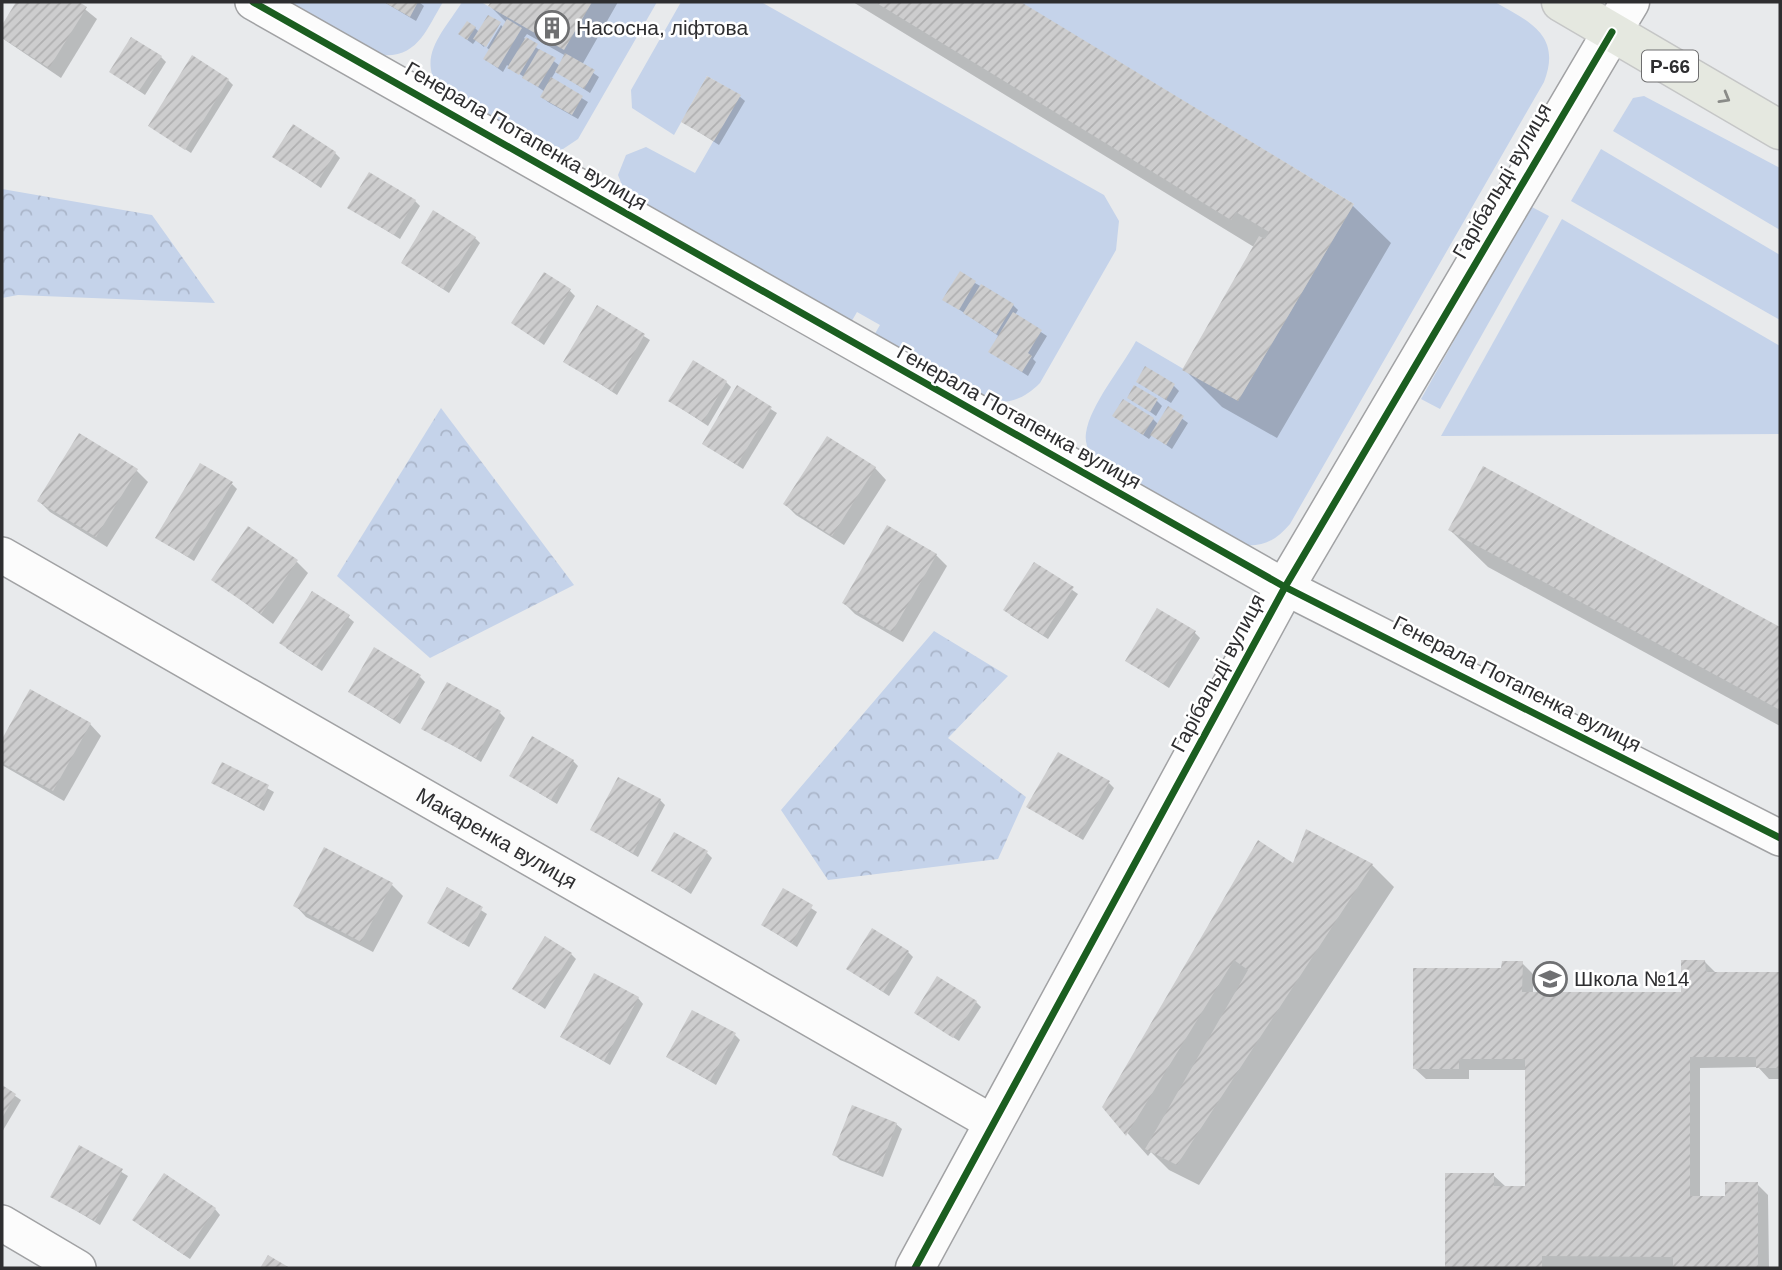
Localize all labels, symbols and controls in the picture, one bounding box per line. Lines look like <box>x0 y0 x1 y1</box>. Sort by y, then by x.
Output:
building icon: Насосна, ліфтова <box>533 9 571 47</box>
place label: Насосна, ліфтова <box>576 16 748 39</box>
road number: Р-66 <box>1642 50 1698 82</box>
street label: Генерала Потапенка вулиця <box>401 57 651 214</box>
one-way arrow <box>1718 90 1731 103</box>
street label: Гарібальді вулиця <box>1448 99 1555 263</box>
street label: Генерала Потапенка вулиця <box>893 340 1145 493</box>
street label: Гарібальді вулиця <box>1166 590 1269 756</box>
street label: Генерала Потапенка вулиця <box>1389 611 1645 756</box>
street label: Макаренка вулиця <box>413 783 581 893</box>
school or university icon: Школа №14 <box>1531 960 1569 998</box>
place label: Школа №14 <box>1574 967 1690 990</box>

